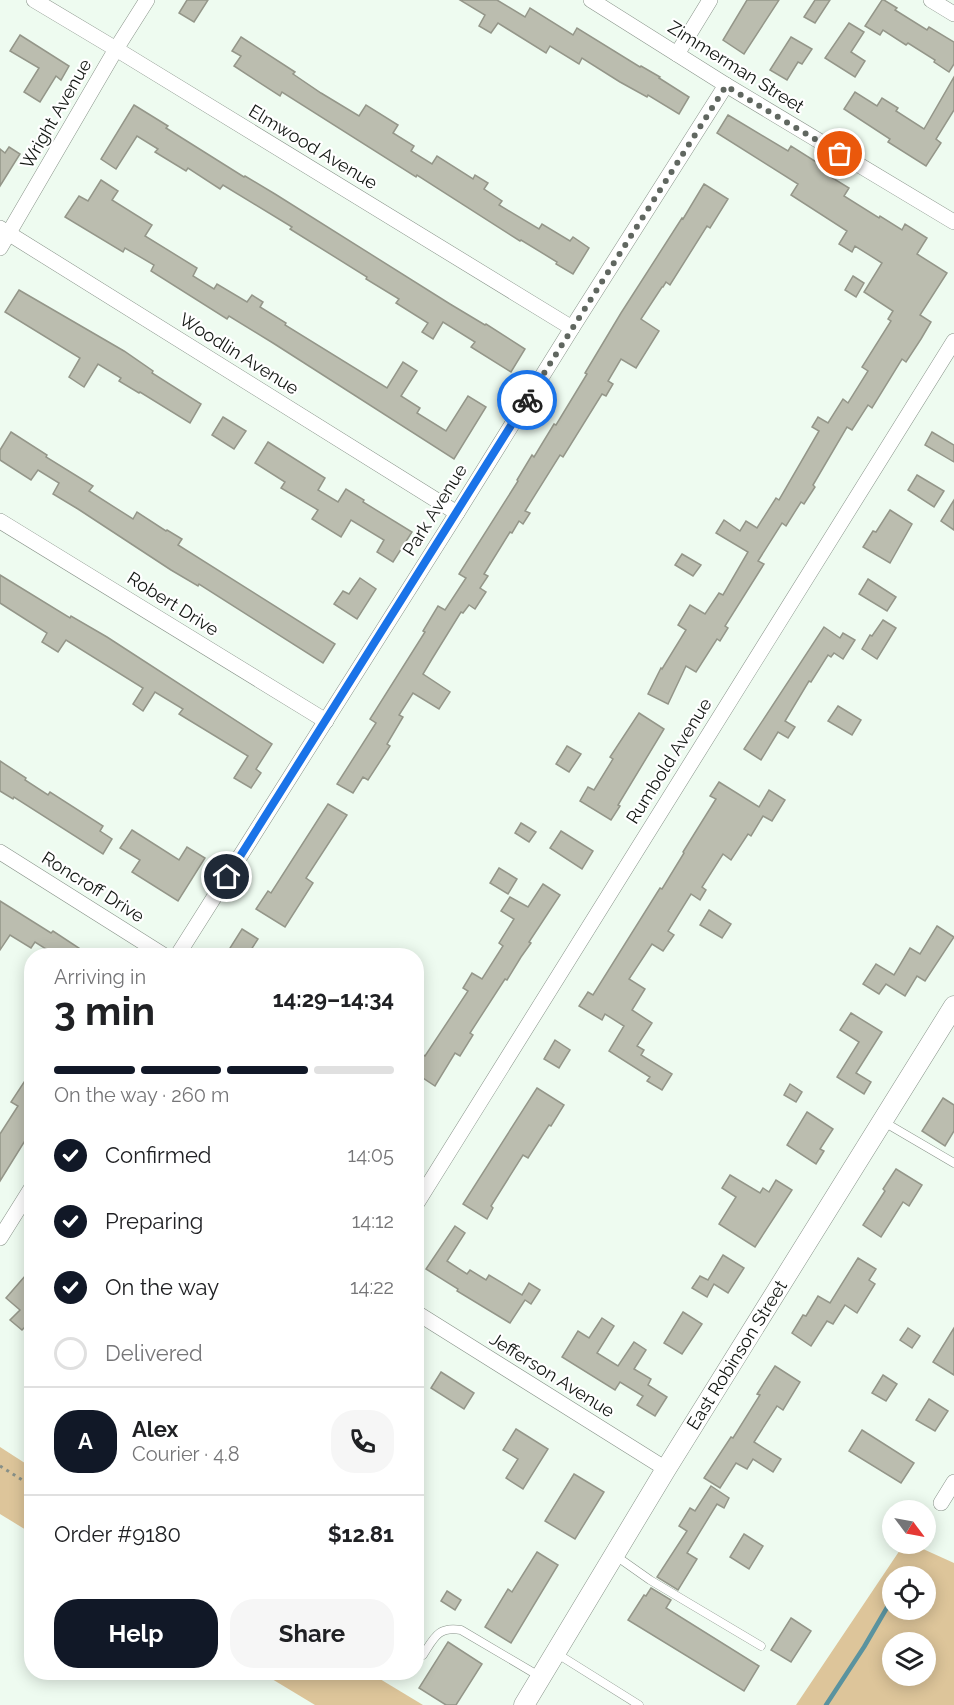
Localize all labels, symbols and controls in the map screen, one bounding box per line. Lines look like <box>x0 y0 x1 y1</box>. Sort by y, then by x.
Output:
street label: Zimmerman Street <box>664 16 808 117</box>
street label: Wright Avenue <box>16 55 96 172</box>
street label: Elmwood Avenue <box>245 100 382 193</box>
pin <box>814 128 865 179</box>
icon: bag <box>823 137 856 170</box>
street label: Woodlin Avenue <box>176 308 303 399</box>
courier <box>497 370 557 430</box>
icon: bike <box>511 384 544 417</box>
street label: Park Avenue <box>398 460 471 559</box>
street label: Robert Drive <box>124 567 223 640</box>
street label: Rumbold Avenue <box>622 694 716 827</box>
street label: Roncroff Drive <box>38 847 149 927</box>
pin <box>201 851 252 902</box>
icon: home <box>210 860 243 893</box>
text: Arriving in <box>54 965 146 989</box>
text: 14:29–14:34 <box>273 986 394 1012</box>
text: 3 min <box>54 988 155 1034</box>
text: On the way · 260 m <box>54 1083 229 1107</box>
icon: check <box>54 1139 87 1172</box>
text: Confirmed <box>105 1142 212 1168</box>
text: 14:05 <box>348 1143 394 1167</box>
icon: check <box>54 1205 87 1238</box>
text: Preparing <box>105 1208 203 1234</box>
text: 14:12 <box>352 1209 394 1233</box>
icon: check <box>54 1271 87 1304</box>
text: On the way <box>105 1274 219 1300</box>
text: 14:22 <box>350 1275 394 1299</box>
street label: East Robinson Street <box>682 1276 791 1433</box>
street label: Jefferson Avenue <box>486 1328 619 1422</box>
text: Delivered <box>105 1340 203 1366</box>
button: phone <box>331 1410 394 1473</box>
text: Alex <box>132 1416 178 1442</box>
text: A <box>78 1428 93 1454</box>
text: Courier · 4.8 <box>132 1442 240 1466</box>
north arrow <box>882 1500 936 1554</box>
map controls <box>882 1500 936 1686</box>
text: Order #9180 <box>54 1521 181 1547</box>
text: $12.81 <box>328 1521 394 1547</box>
button: locate <box>882 1566 936 1620</box>
button: Help <box>54 1599 218 1668</box>
button: Share <box>230 1599 394 1668</box>
button: layers <box>882 1632 936 1686</box>

